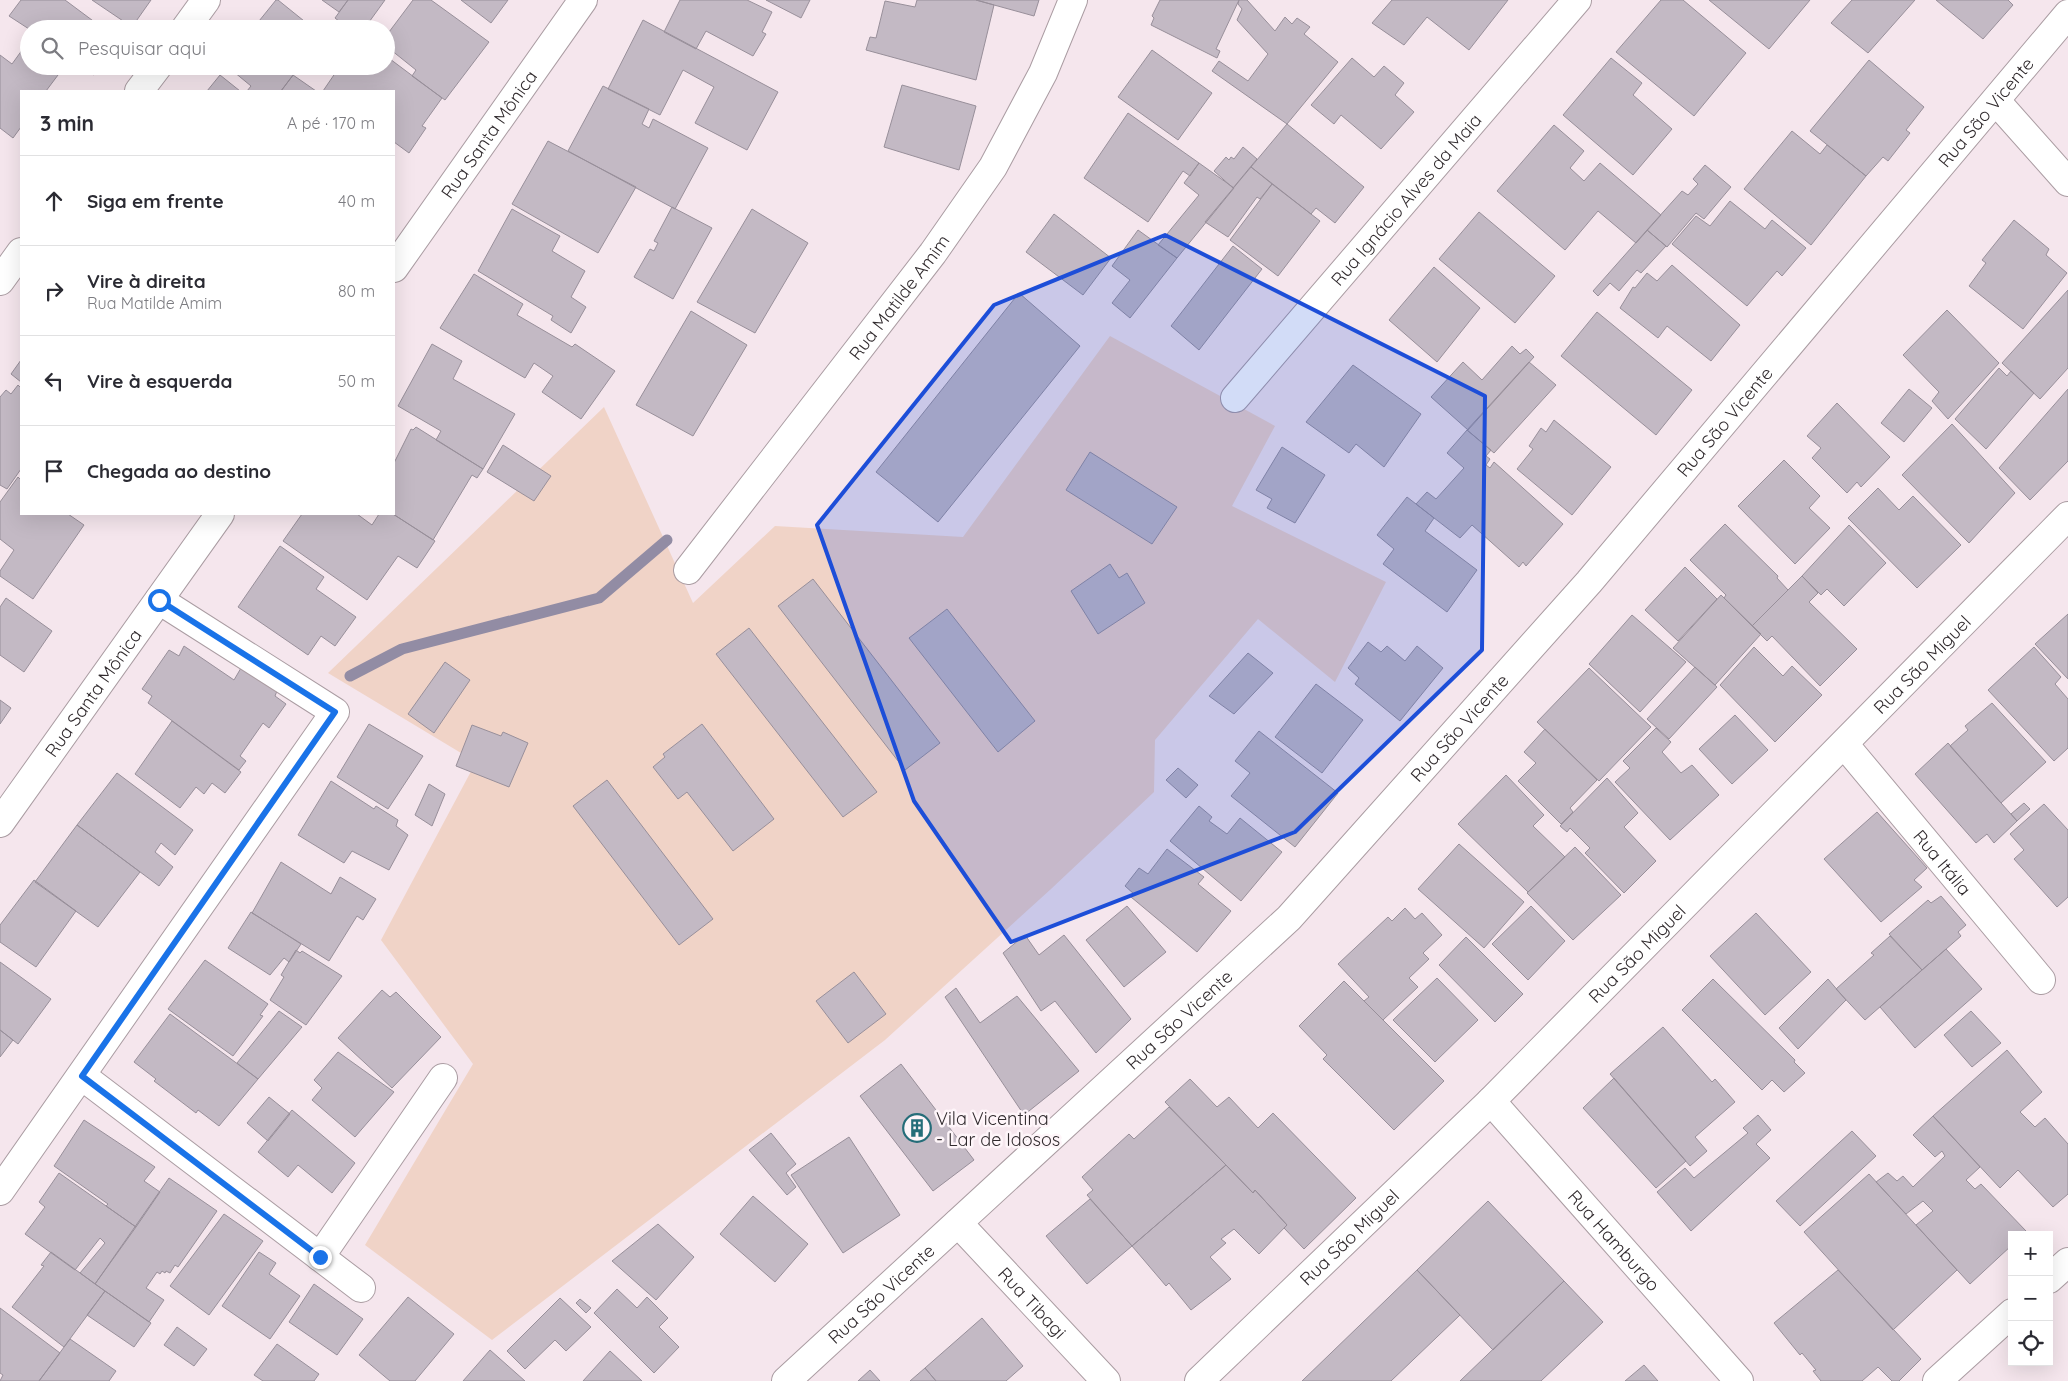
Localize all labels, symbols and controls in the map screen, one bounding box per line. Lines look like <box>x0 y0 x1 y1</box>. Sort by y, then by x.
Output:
search box <box>20 20 395 75</box>
icon: search <box>38 34 66 62</box>
text: Pesquisar aqui <box>78 36 206 60</box>
street label: Rua São Vicente <box>1933 52 2038 172</box>
street label: Rua Santa Mônica <box>435 65 542 203</box>
street label: Rua Ignácio Alves da Maia <box>1325 108 1486 290</box>
text: 3 min <box>40 110 94 136</box>
text: A pé · 170 m <box>287 113 375 133</box>
icon: ahead <box>40 187 68 215</box>
text: Siga em frente <box>87 189 224 213</box>
text: 40 m <box>338 191 375 211</box>
street label: Rua Matilde Amim <box>843 230 954 364</box>
text: Vire à direita <box>87 269 206 293</box>
icon: right <box>40 277 68 305</box>
text: 80 m <box>338 281 375 301</box>
text: Rua Matilde Amim <box>87 293 222 313</box>
street label: Rua São Vicente <box>1671 362 1777 481</box>
icon: left <box>40 367 68 395</box>
text: Vire à esquerda <box>87 369 232 393</box>
text: 50 m <box>338 371 375 391</box>
icon: arrive <box>40 457 68 485</box>
text: Chegada ao destino <box>87 459 271 483</box>
route start <box>148 589 171 612</box>
street label: Rua São Miguel <box>1868 610 1975 718</box>
street label: Rua Santa Mônica <box>39 624 146 761</box>
street label: Rua São Vicente <box>1405 669 1513 786</box>
street label: Rua Itália <box>1909 825 1977 900</box>
street label: Rua São Miguel <box>1583 899 1690 1007</box>
street label: Rua São Vicente <box>1121 965 1237 1074</box>
place label: Vila Vicentina - Lar de Idosos <box>936 1107 1060 1151</box>
building icon: Vila Vicentina - Lar de Idosos <box>902 1113 932 1143</box>
street label: Rua São Miguel <box>1295 1184 1404 1290</box>
street label: Rua Hamburgo <box>1563 1185 1665 1296</box>
map controls <box>2008 1231 2053 1366</box>
button: + <box>2008 1231 2053 1276</box>
street label: Rua São Vicente <box>823 1239 939 1348</box>
route end <box>309 1246 332 1269</box>
street label: Rua Tibagi <box>993 1262 1072 1343</box>
button: − <box>2008 1276 2053 1321</box>
button: locate <box>2008 1321 2053 1366</box>

